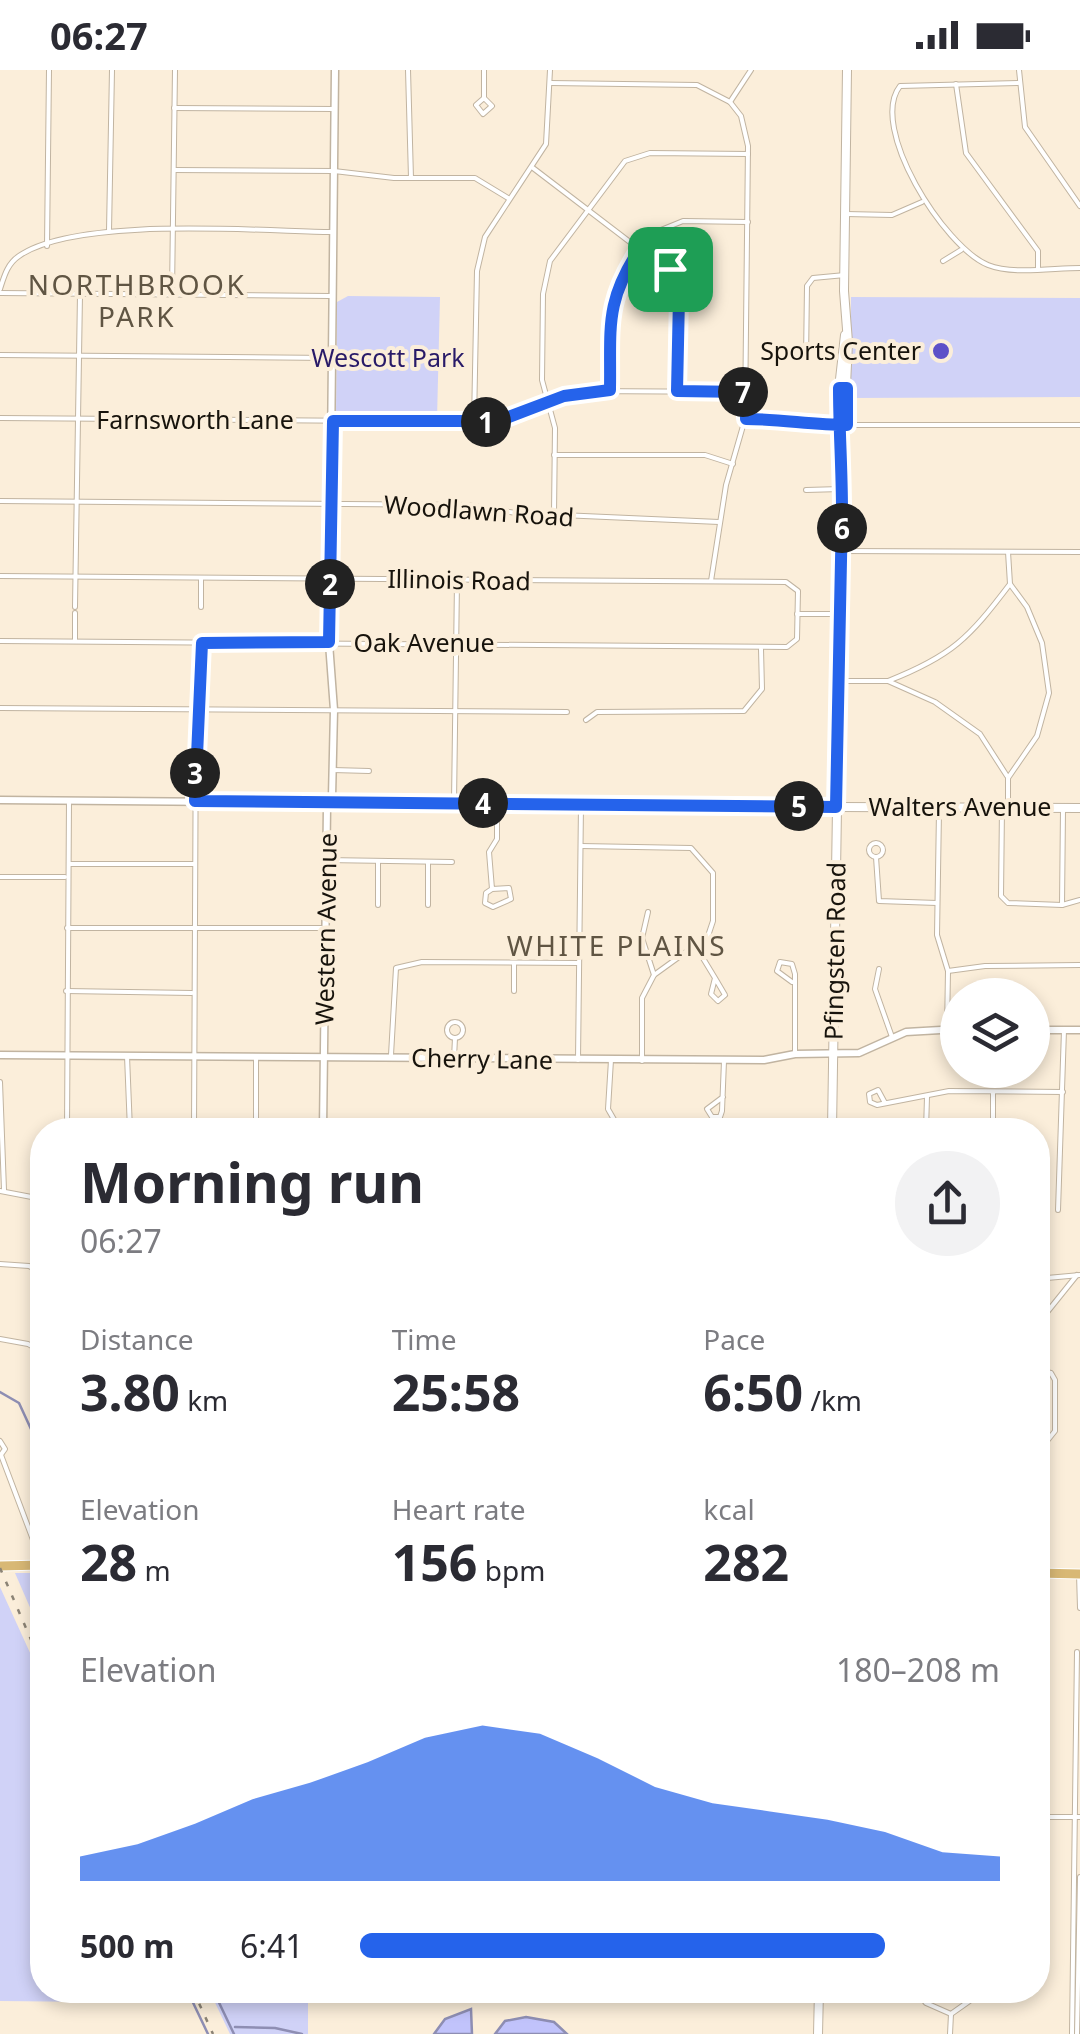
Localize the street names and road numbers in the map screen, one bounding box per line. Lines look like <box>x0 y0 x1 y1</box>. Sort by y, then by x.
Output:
street label: Farnsworth Lane <box>96 402 294 436</box>
street label: Woodlawn Road <box>383 486 575 534</box>
street label: Illinois Road <box>387 561 531 597</box>
street label: Oak Avenue <box>353 625 495 659</box>
street label: Walters Avenue <box>869 789 1051 823</box>
street label: Western Avenue <box>306 833 344 1025</box>
street label: Pfingsten Road <box>815 862 853 1040</box>
street label: Cherry Lane <box>411 1040 553 1076</box>

